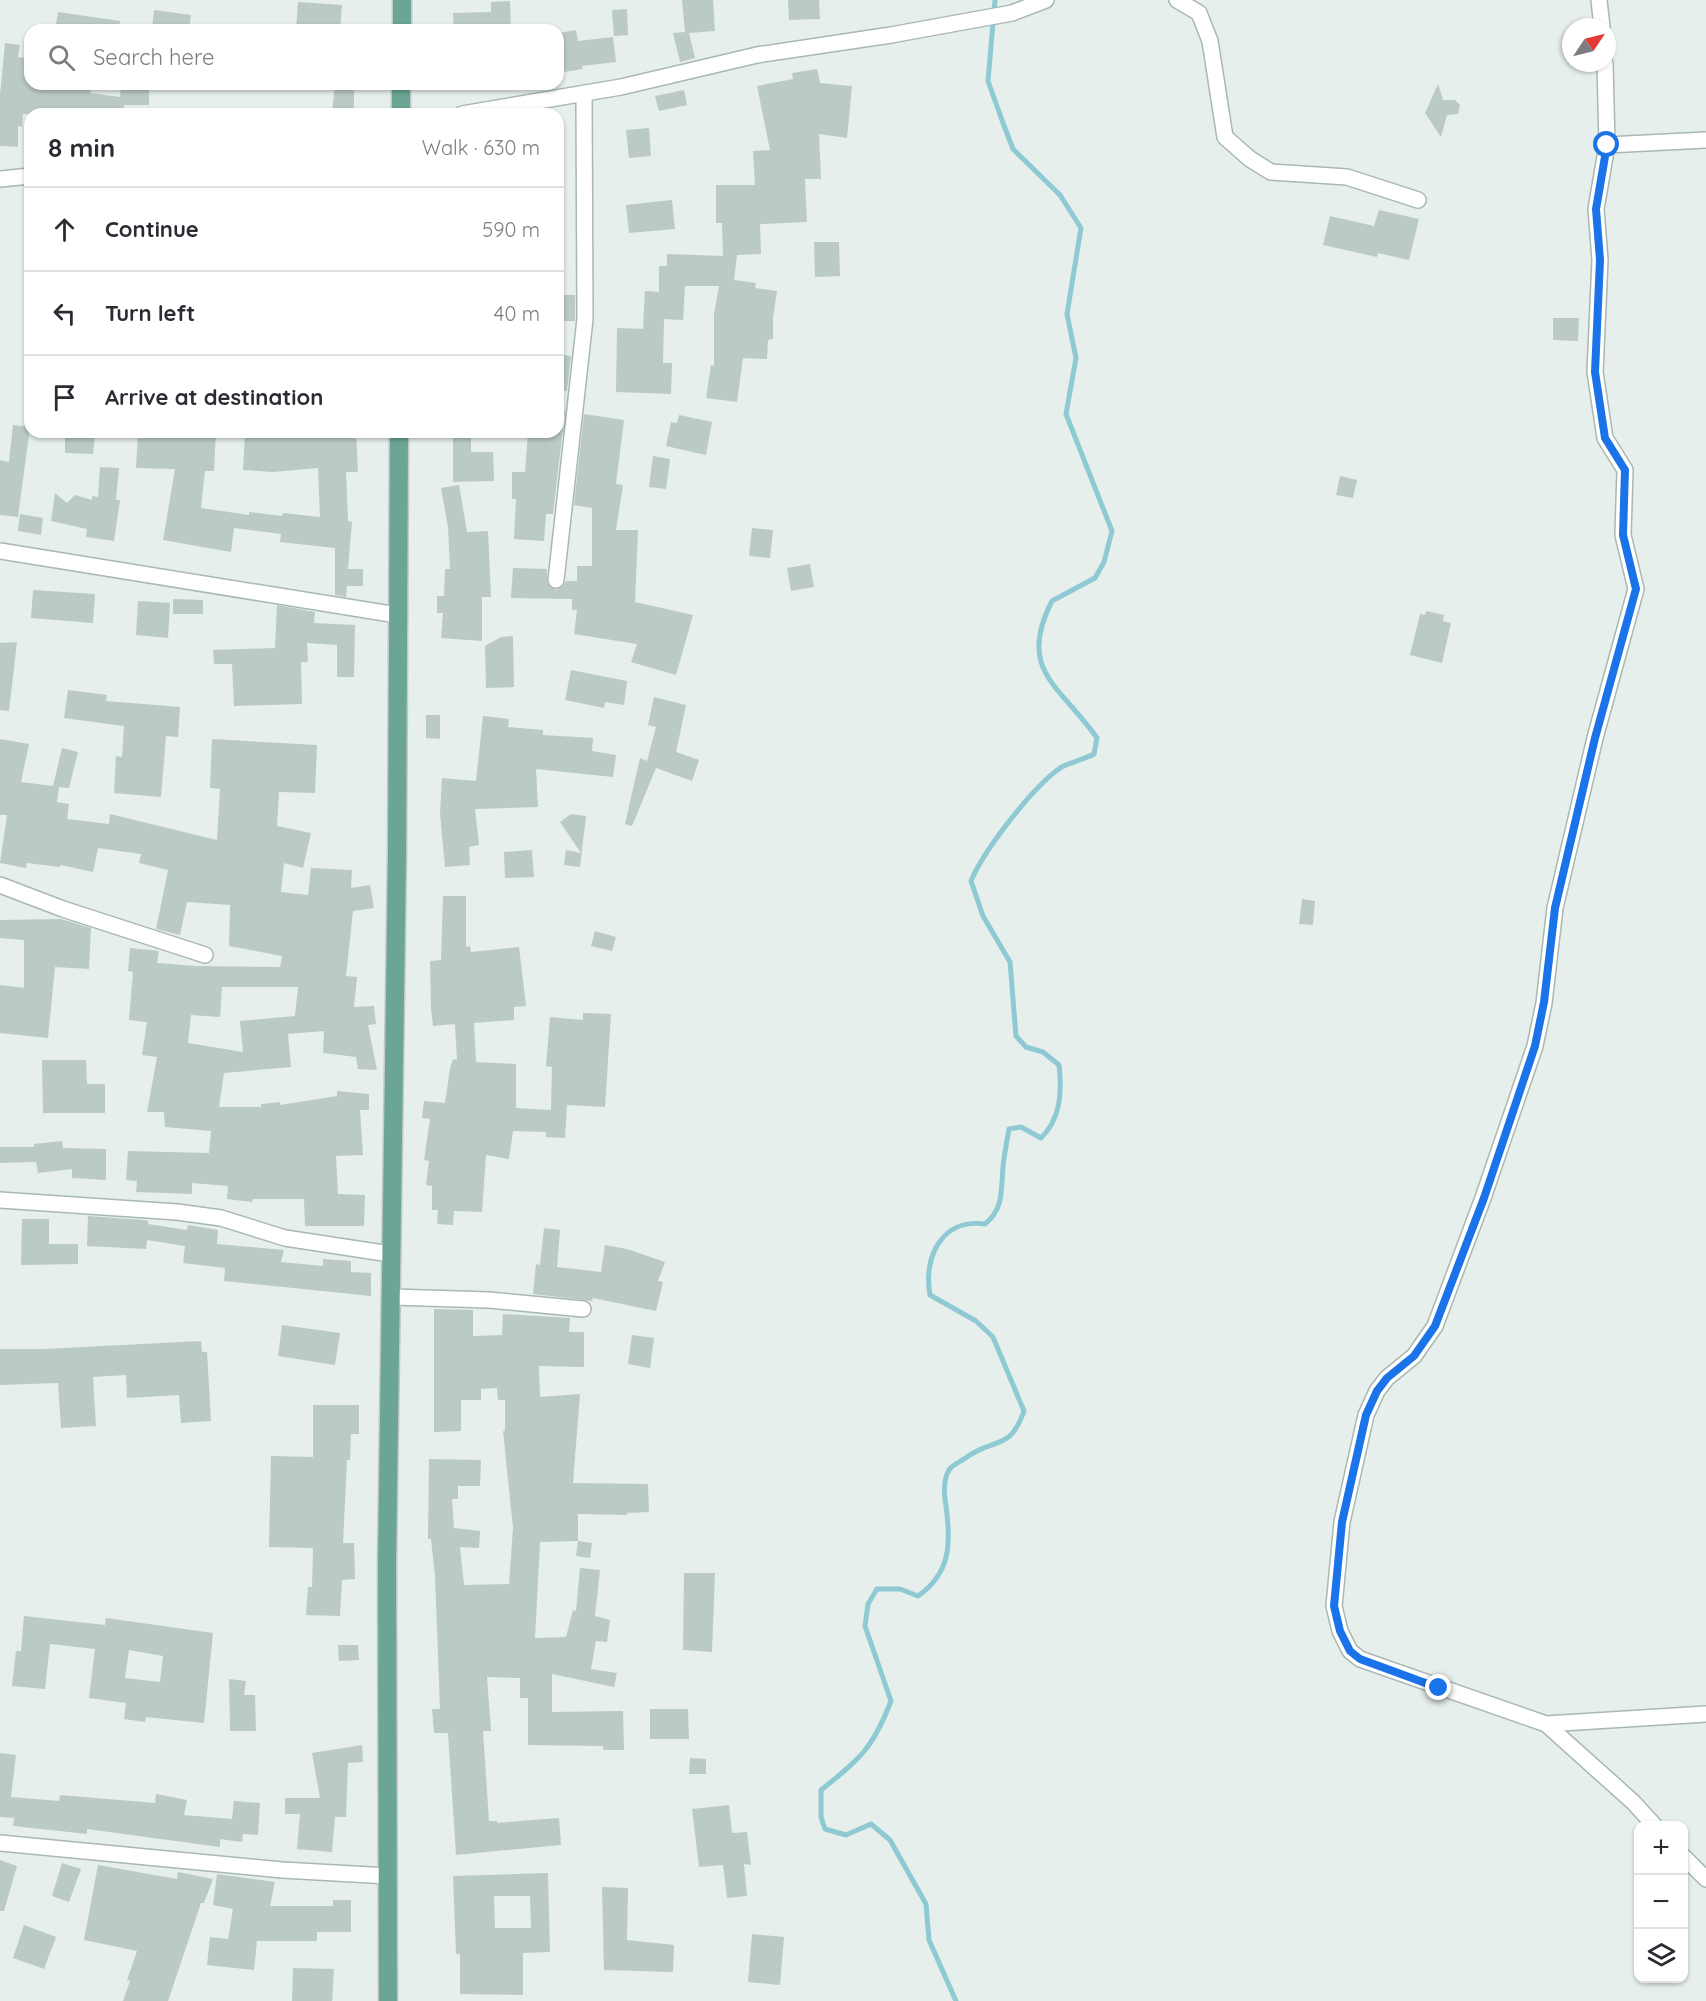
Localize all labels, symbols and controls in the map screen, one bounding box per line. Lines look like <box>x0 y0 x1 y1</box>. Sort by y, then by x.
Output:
north arrow <box>1562 18 1616 72</box>
search box <box>24 24 564 90</box>
icon: search <box>45 41 78 74</box>
text: Search here <box>93 43 214 71</box>
text: 8 min <box>48 131 115 164</box>
route start <box>1593 131 1619 157</box>
text: Walk · 630 m <box>422 135 540 160</box>
icon: ahead <box>48 213 81 246</box>
text: Continue <box>105 215 199 243</box>
text: 590 m <box>482 217 540 242</box>
icon: left <box>48 297 81 330</box>
text: Turn left <box>105 299 195 327</box>
text: 40 m <box>494 301 540 326</box>
icon: arrive <box>48 381 81 414</box>
text: Arrive at destination <box>105 383 323 411</box>
route end <box>1425 1674 1451 1700</box>
map controls <box>1634 1821 1688 1983</box>
button: + <box>1634 1821 1688 1875</box>
button: − <box>1634 1875 1688 1929</box>
button: layers <box>1634 1929 1688 1983</box>

